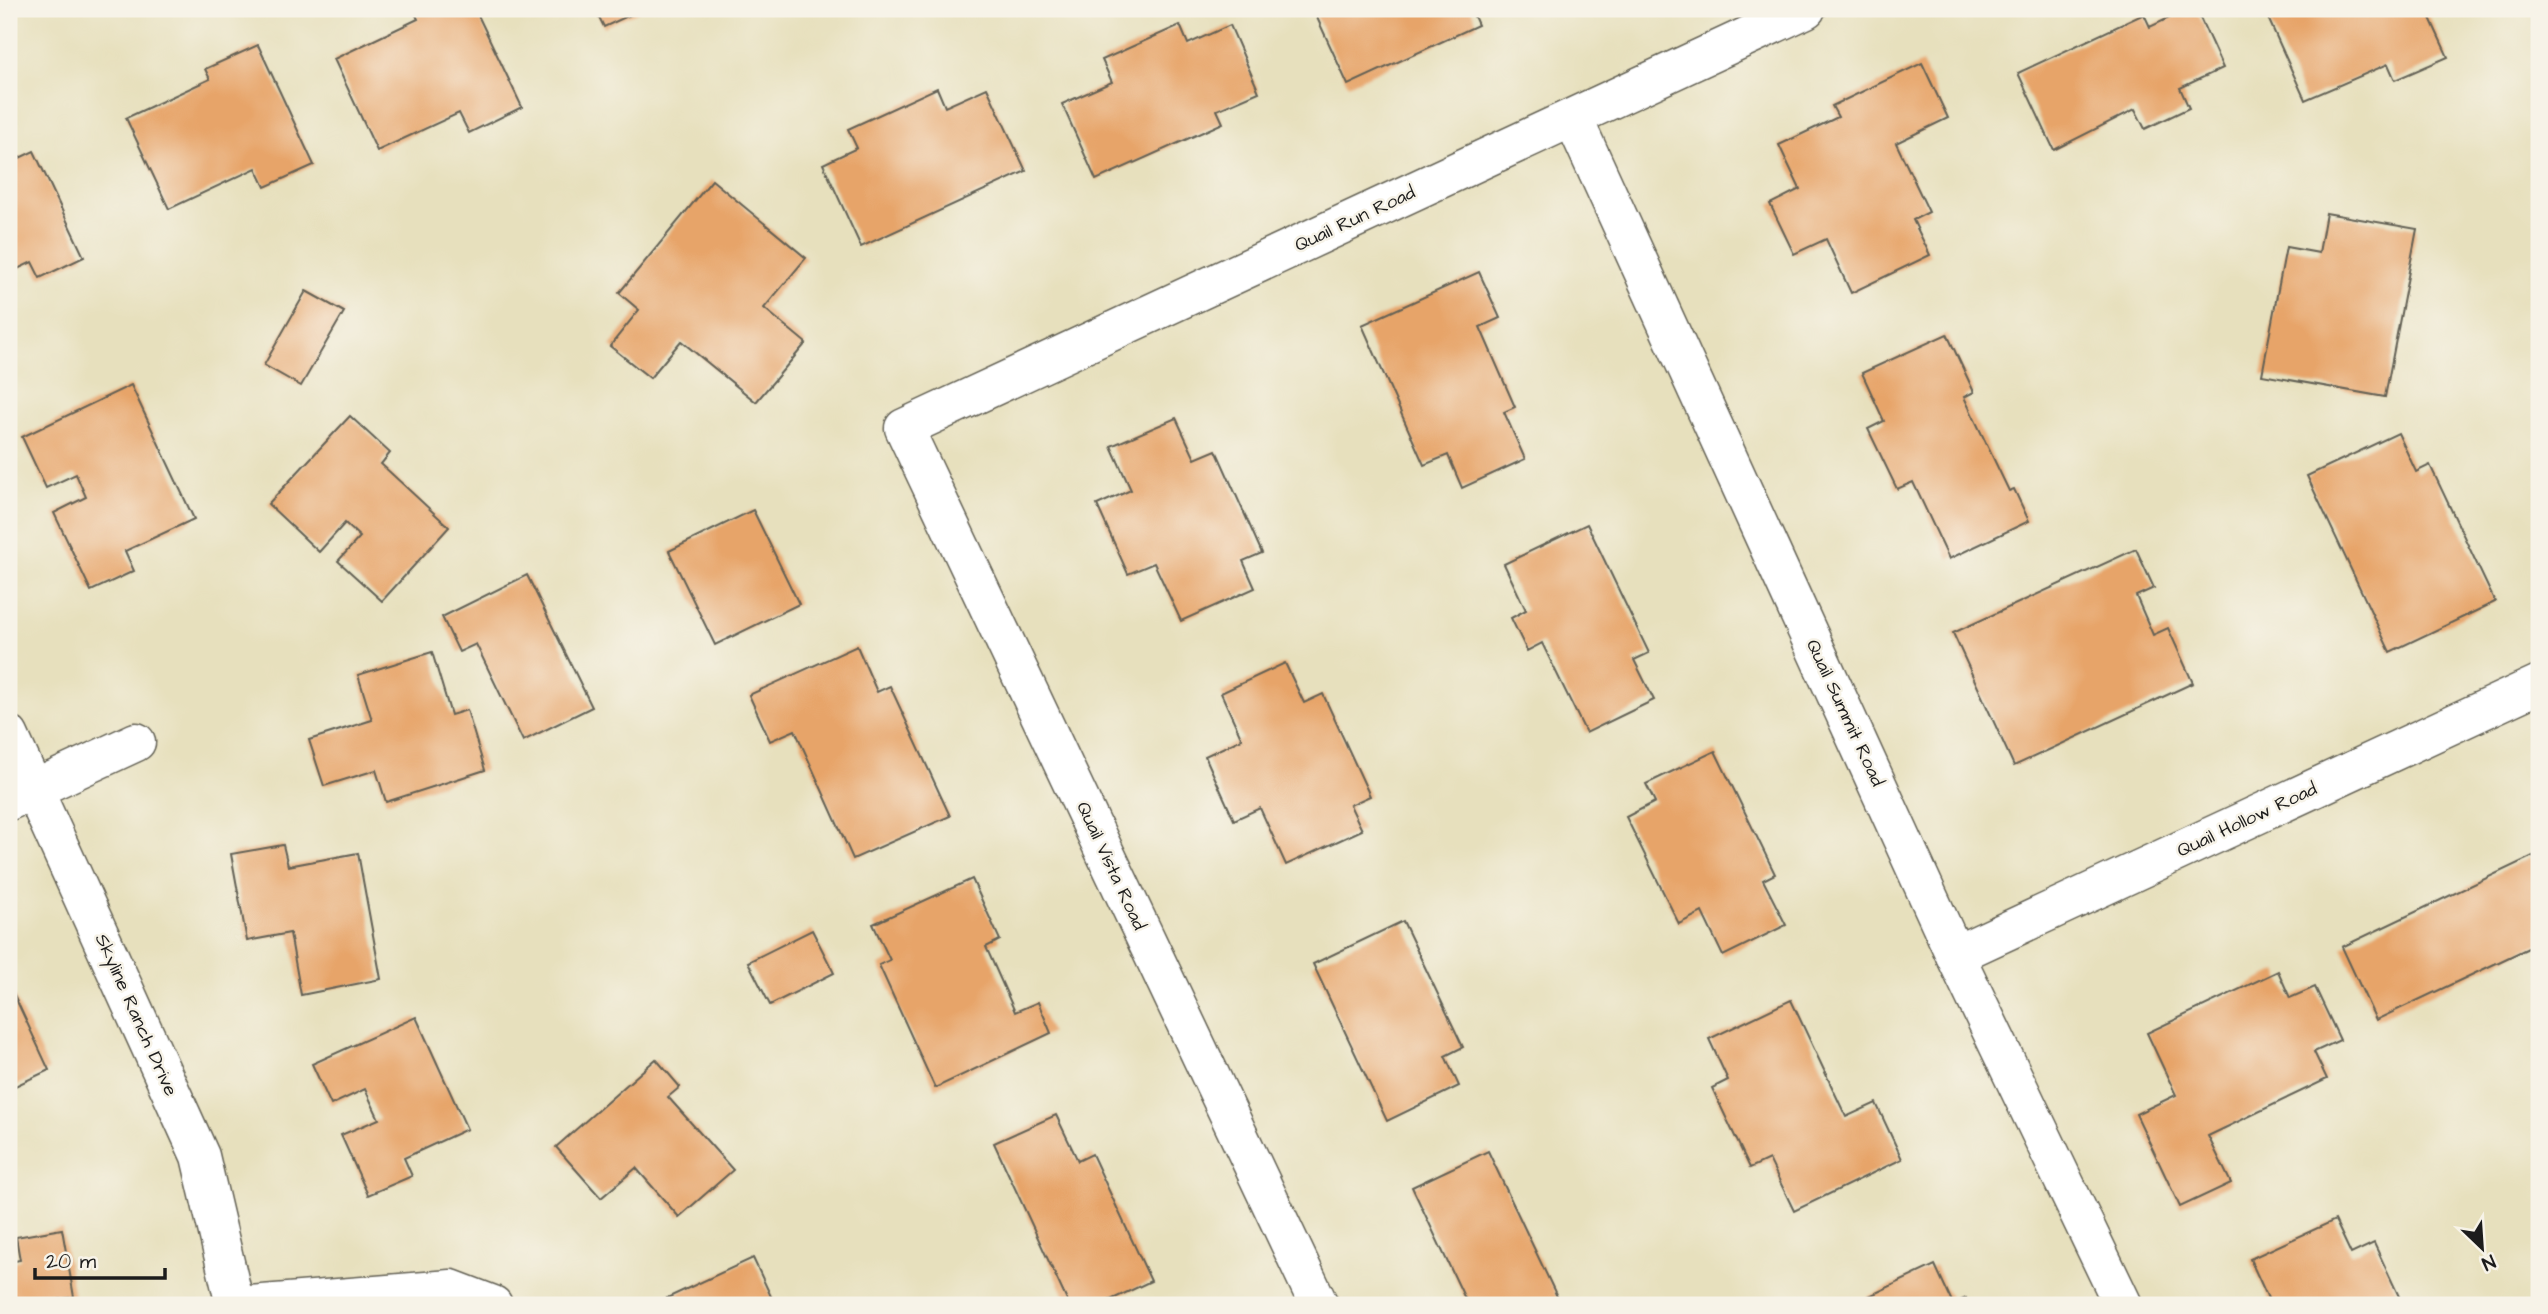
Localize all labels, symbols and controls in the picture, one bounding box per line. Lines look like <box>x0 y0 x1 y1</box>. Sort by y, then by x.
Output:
street label: Quail Run Road <box>1290 179 1420 259</box>
street label: Quail Summit Road <box>1799 635 1891 791</box>
street label: Quail Hollow Road <box>2173 776 2322 864</box>
street label: Quail Vista Road <box>1069 797 1153 935</box>
street label: Skyline Ranch Drive <box>87 930 184 1101</box>
north arrow <box>2446 1212 2516 1282</box>
scale bar <box>35 1237 164 1281</box>
text: 20 m <box>46 1247 97 1276</box>
text: N <box>2477 1247 2500 1277</box>

